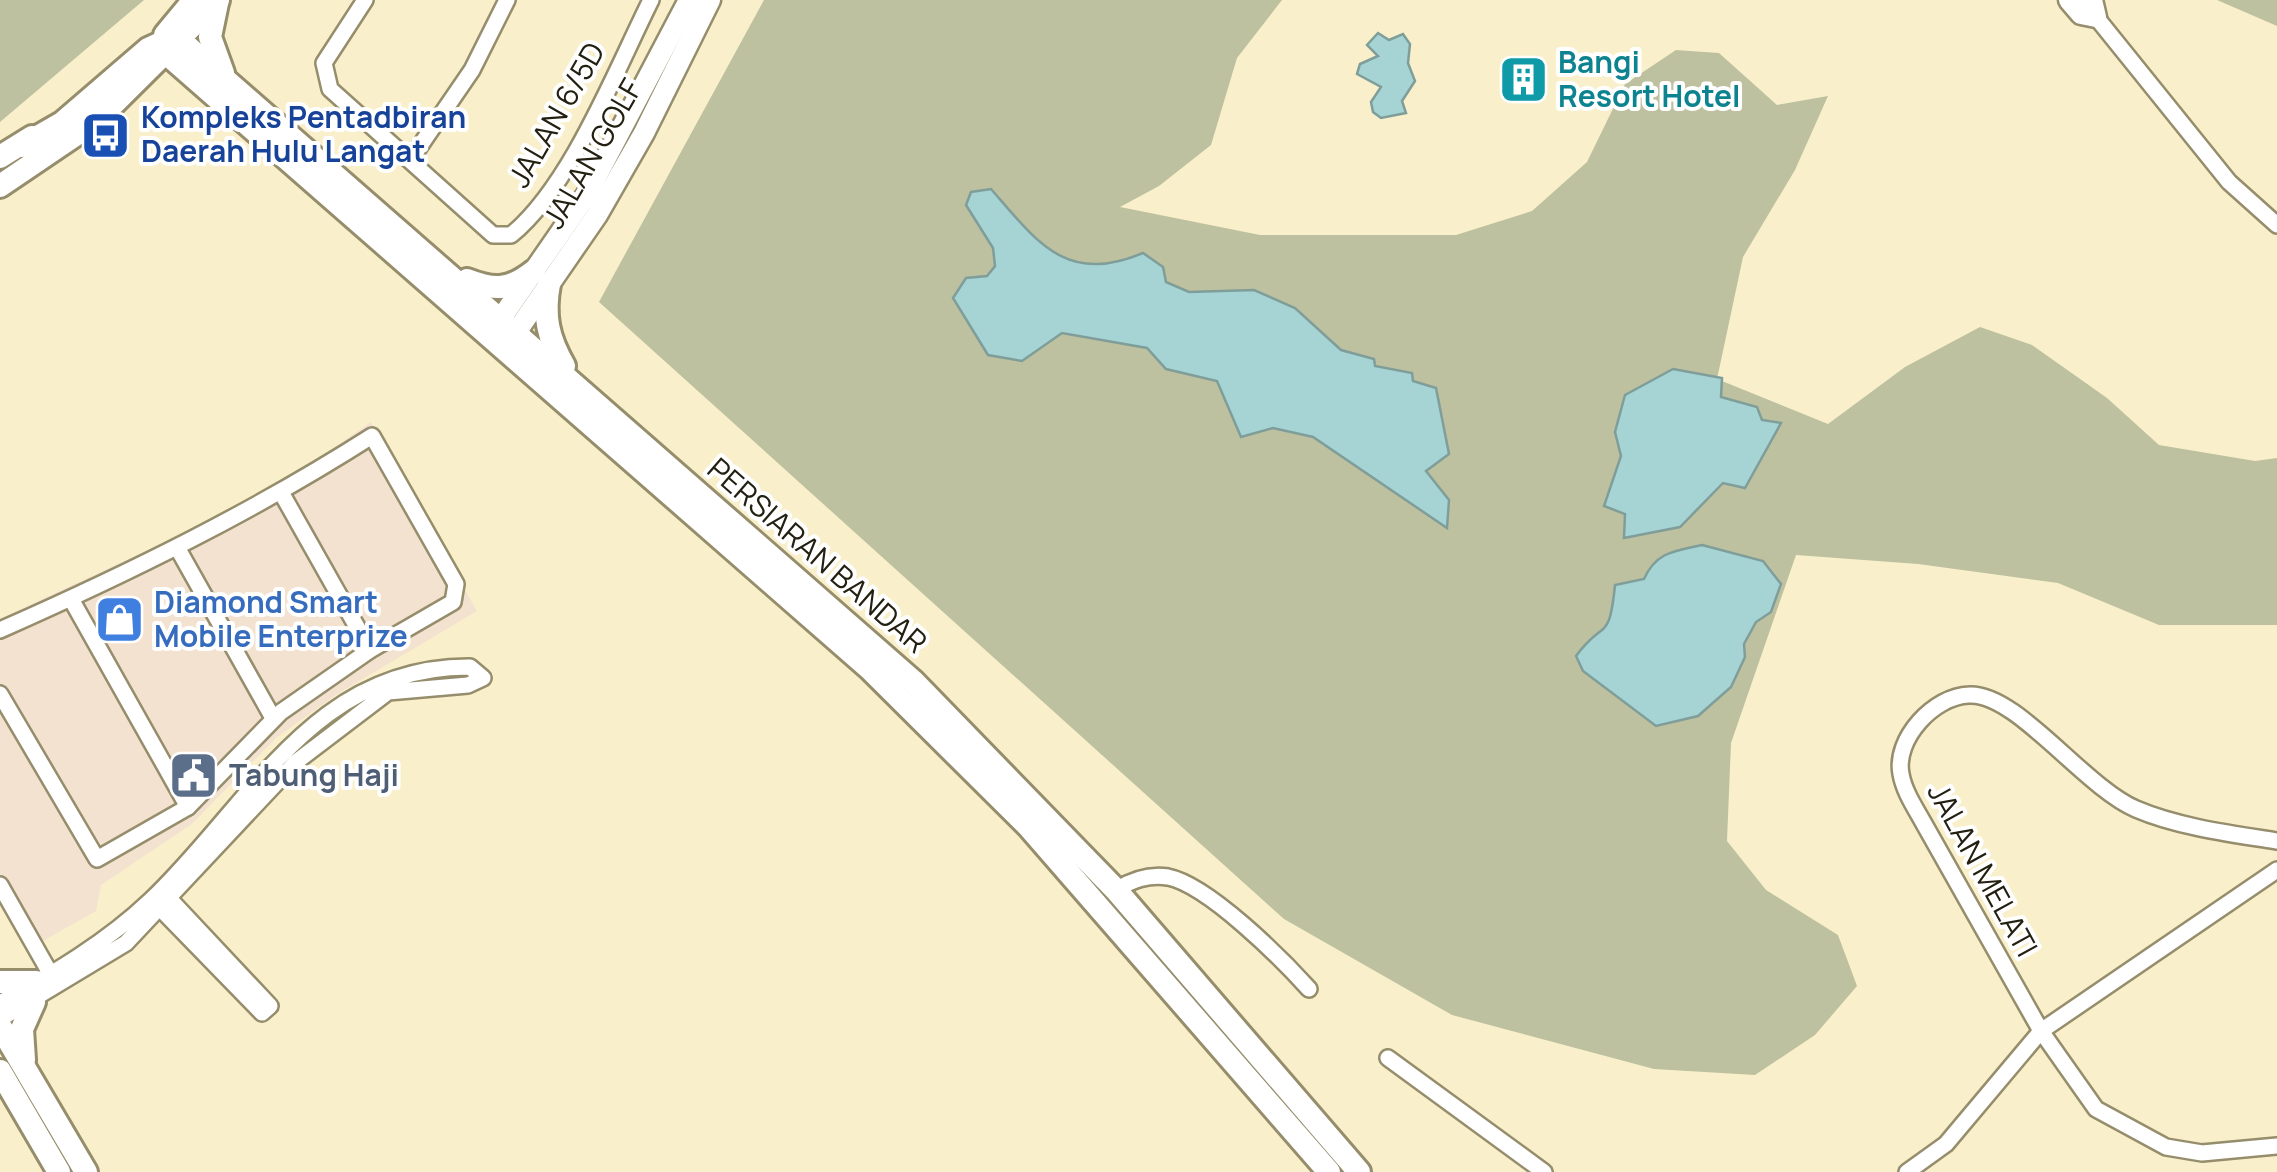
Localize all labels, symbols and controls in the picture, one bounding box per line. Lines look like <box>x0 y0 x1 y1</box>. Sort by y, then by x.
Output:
street label: JALAN 6/5D <box>498 34 614 194</box>
place label: Bangi Resort Hotel <box>1558 41 1740 116</box>
building icon: Bangi Resort Hotel <box>1497 54 1549 106</box>
street label: JALAN GOLF <box>532 71 651 236</box>
place label: Kompleks Pentadbiran Daerah Hulu Langat <box>141 96 466 171</box>
bus stop icon: Kompleks Pentadbiran Daerah Hulu Langat <box>80 109 132 161</box>
street label: PERSIARAN BANDAR <box>699 448 937 662</box>
place label: Diamond Smart Mobile Enterprize <box>154 581 408 656</box>
shop icon: Diamond Smart Mobile Enterprize <box>93 594 145 646</box>
public building icon: Tabung Haji <box>168 750 220 802</box>
place label: Tabung Haji <box>229 754 399 795</box>
street label: JALAN MELATI <box>1919 775 2048 964</box>

